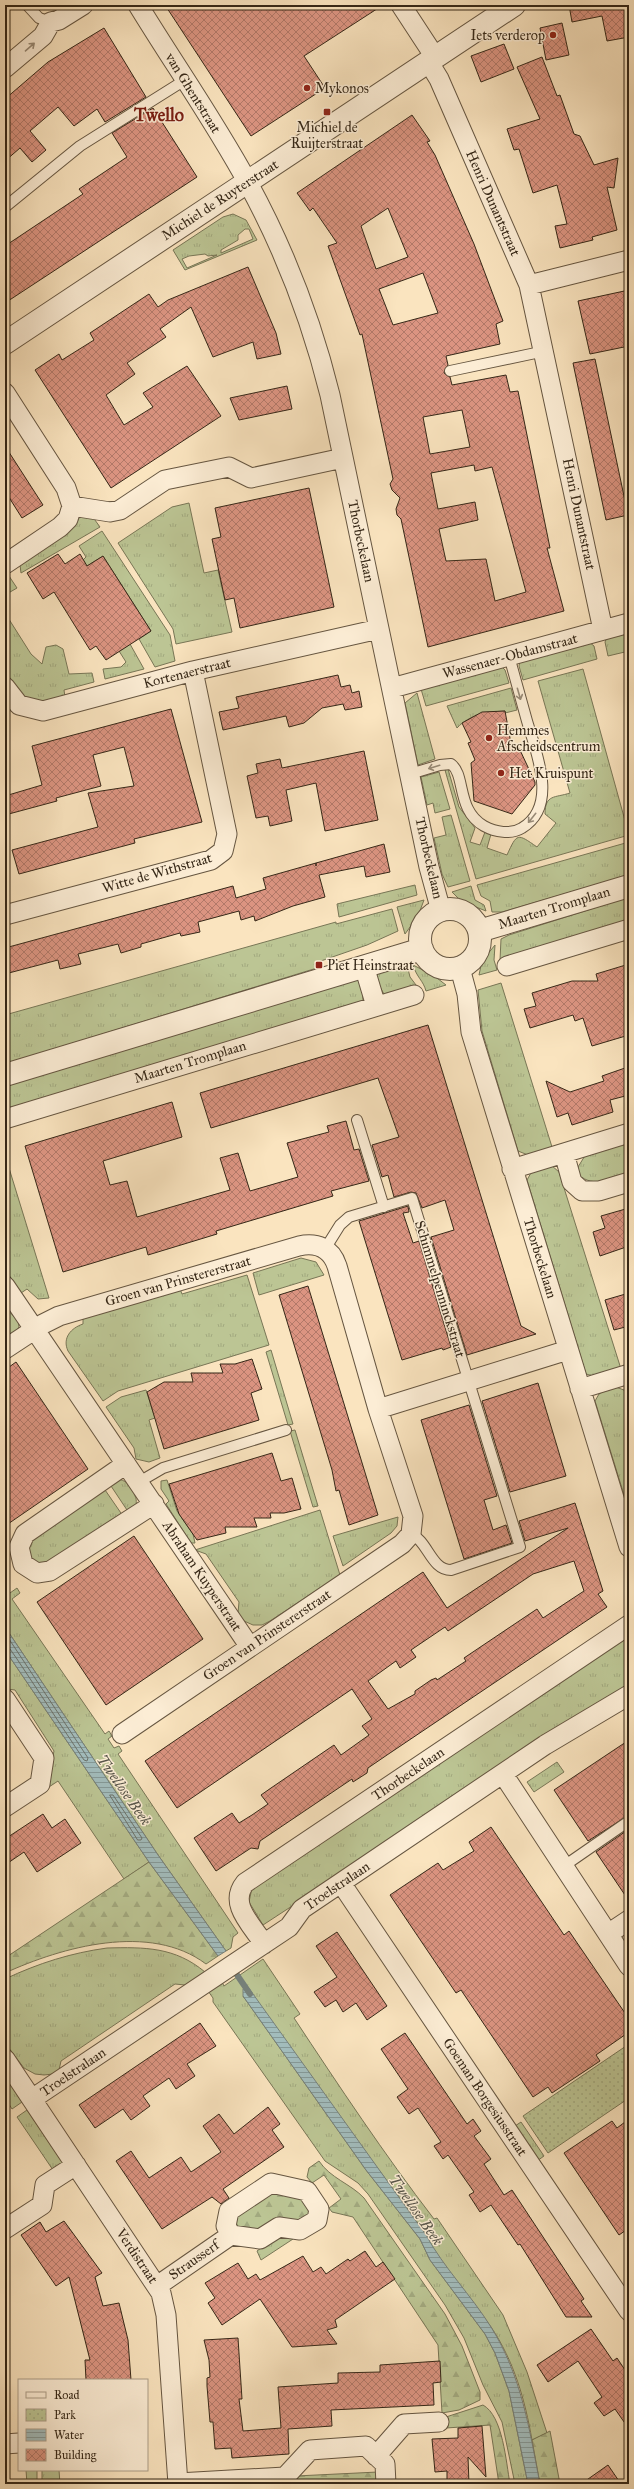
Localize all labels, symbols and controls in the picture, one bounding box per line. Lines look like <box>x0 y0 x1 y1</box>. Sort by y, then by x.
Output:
place label: Iets verderop <box>471 27 545 44</box>
marker: Iets verderop <box>548 30 558 40</box>
one-way arrow <box>25 42 35 51</box>
street label: van Ghentstraat <box>161 49 224 136</box>
place label: Mykonos <box>315 80 369 97</box>
marker: Mykonos <box>302 83 312 93</box>
district label: Twello <box>133 104 184 126</box>
marker: Michiel de Ruijterstraat <box>322 107 332 117</box>
place label: Michiel de Ruijterstraat <box>291 119 363 152</box>
street label: Henri Dunantstraat <box>462 147 524 259</box>
street label: Michiel de Ruyterstraat <box>158 156 282 244</box>
street label: Henri Dunantstraat <box>559 456 599 572</box>
street label: Thorbeckelaan <box>344 498 378 584</box>
street label: Wassenaer-Obdamstraat <box>441 630 579 682</box>
street label: Kortenaerstraat <box>141 654 233 692</box>
one-way arrow <box>516 687 523 700</box>
place label: Hemmes Afscheidscentrum <box>496 722 601 755</box>
marker: Hemmes Afscheidscentrum <box>484 733 494 743</box>
one-way arrow <box>427 764 440 771</box>
place label: Het Kruispunt <box>509 765 593 782</box>
marker: Het Kruispunt <box>496 768 506 778</box>
one-way arrow <box>527 813 536 824</box>
street label: Thorbeckelaan <box>411 815 447 901</box>
street label: Witte de Withstraat <box>100 849 214 897</box>
street label: Maarten Tromplaan <box>496 883 613 933</box>
place label: Piet Heinstraat <box>327 957 414 974</box>
marker: Piet Heinstraat <box>314 960 324 970</box>
street label: Maarten Tromplaan <box>132 1037 249 1087</box>
street label: Thorbeckelaan <box>520 1216 560 1301</box>
street label: Schimmelpenninckstraat <box>411 1218 469 1360</box>
street label: Groen van Prinstererstraat <box>103 1252 253 1310</box>
street label: Abraham Kuyperstraat <box>158 1517 245 1635</box>
street label: Groen van Prinstererstraat <box>200 1586 334 1684</box>
street label: Thorbeckelaan <box>369 1743 448 1804</box>
water label: Twellose Beek <box>93 1751 155 1829</box>
street label: Troelstralaan <box>301 1858 373 1914</box>
street label: Goeman Borgesiusstraat <box>439 2035 531 2159</box>
street label: Troelstralaan <box>37 2044 109 2100</box>
water label: Twellose Beek <box>385 2171 447 2249</box>
street label: Verdistraat <box>112 2224 162 2287</box>
street label: Strausserf <box>166 2235 224 2283</box>
legend <box>18 2379 148 2471</box>
text: Road <box>54 2388 80 2402</box>
text: Park <box>54 2408 76 2422</box>
text: Water <box>54 2428 84 2442</box>
text: Building <box>54 2448 97 2463</box>

